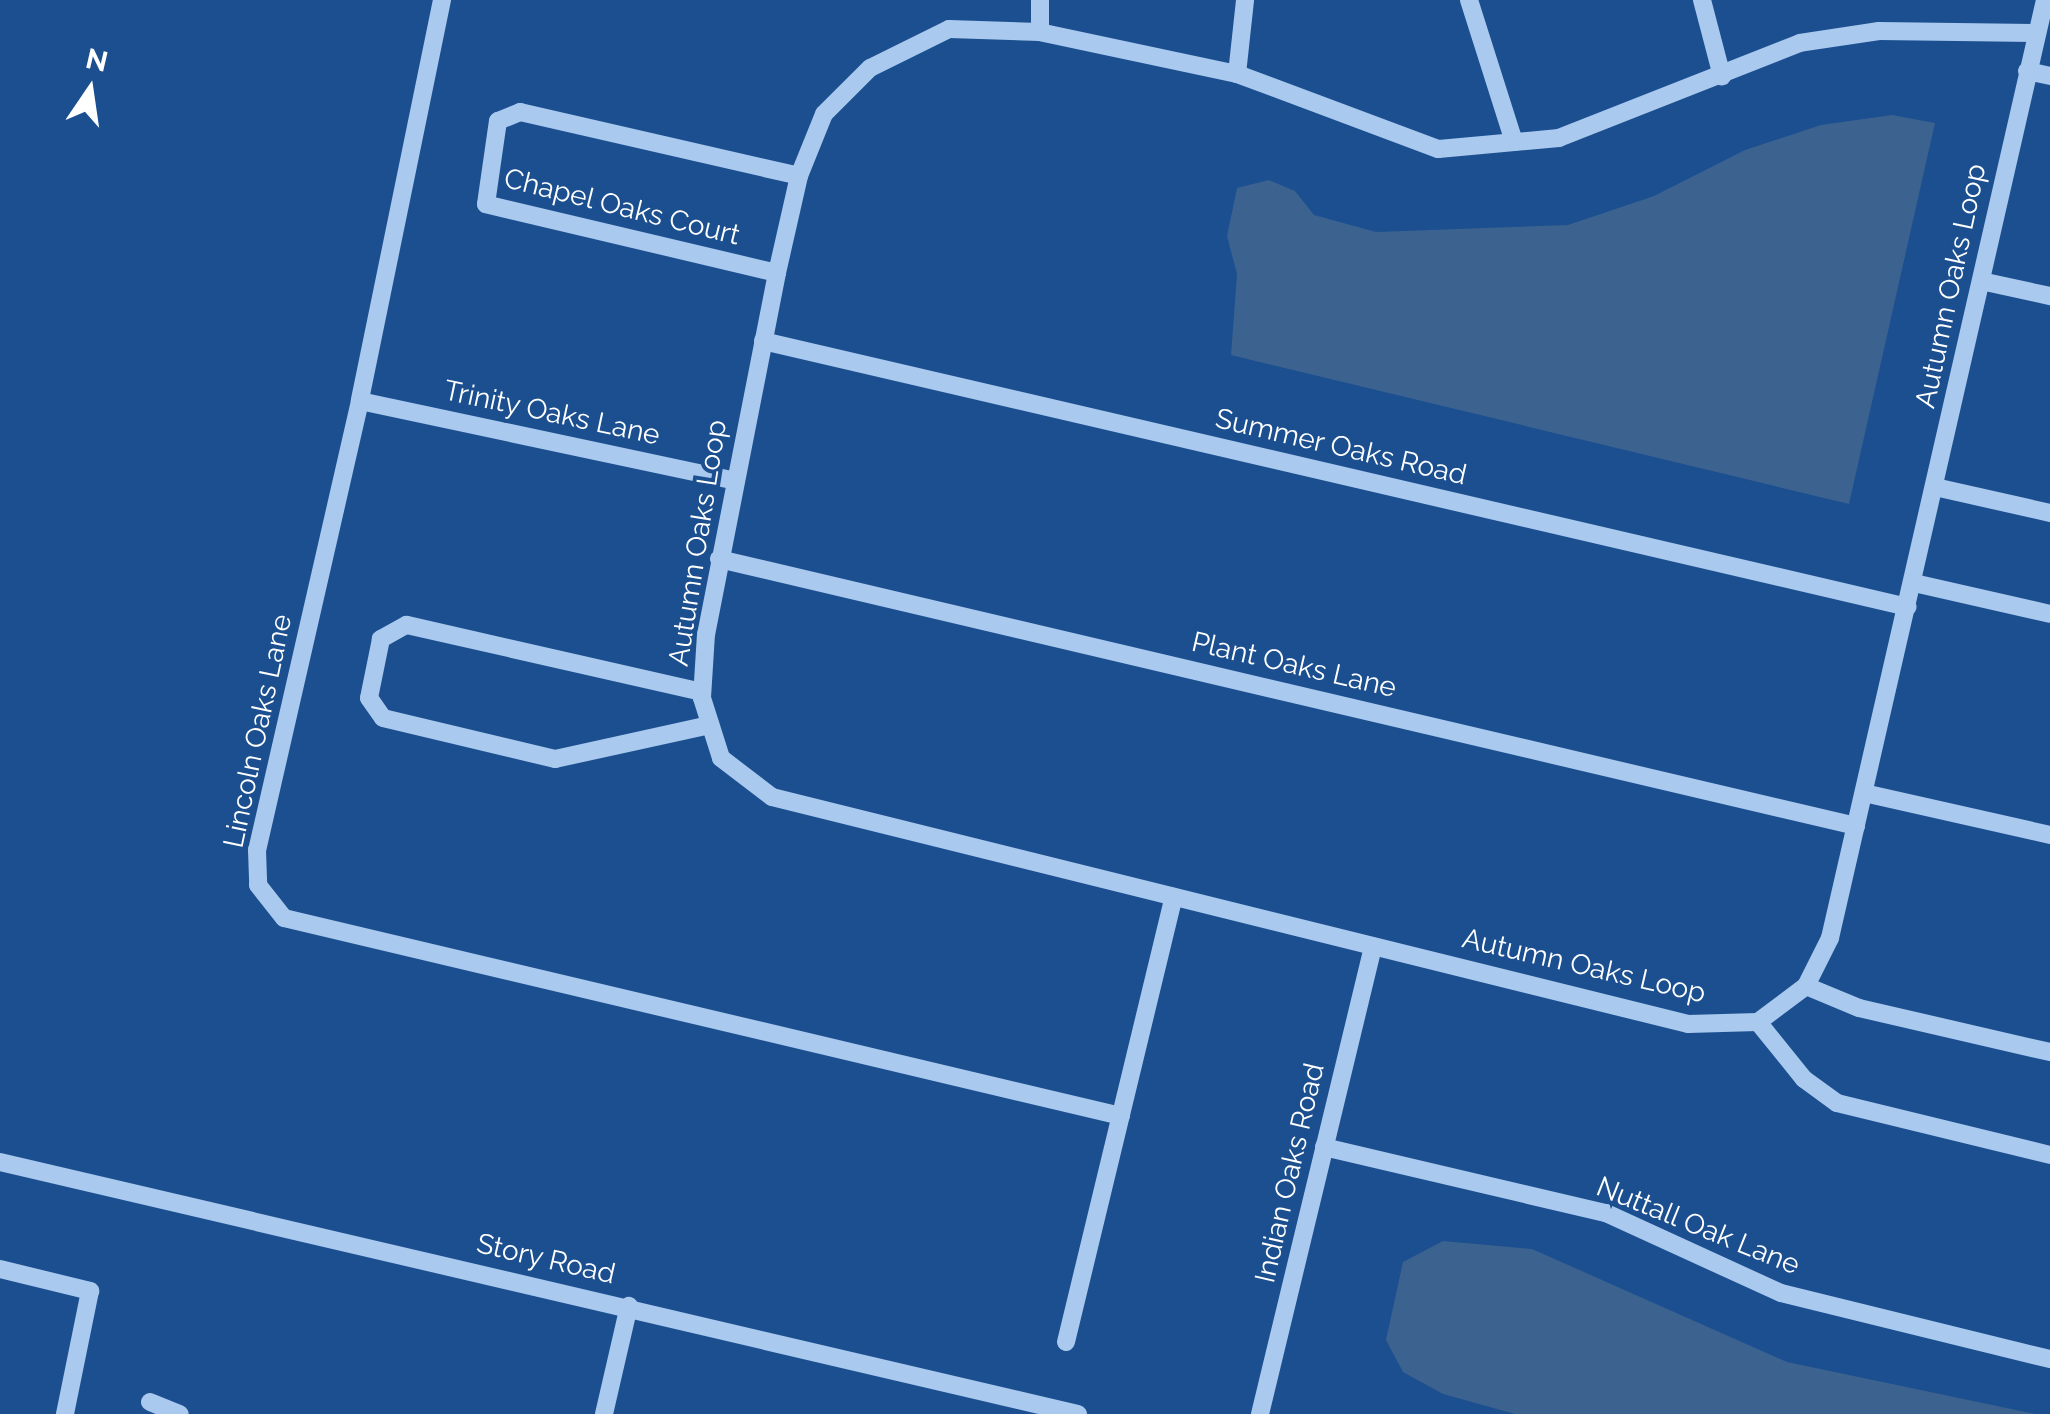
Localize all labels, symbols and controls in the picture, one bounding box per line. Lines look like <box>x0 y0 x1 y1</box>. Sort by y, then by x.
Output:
north arrow <box>40 40 140 140</box>
text: N <box>83 42 111 79</box>
street label: Chapel Oaks Court <box>500 161 744 253</box>
street label: Autumn Oaks Loop <box>1909 161 1993 411</box>
street label: Trinity Oaks Lane <box>441 374 663 452</box>
street label: Summer Oaks Road <box>1212 402 1470 492</box>
street label: Autumn Oaks Loop <box>662 418 734 668</box>
street label: Lincoln Oaks Lane <box>217 611 299 851</box>
street label: Plant Oaks Lane <box>1188 625 1400 705</box>
street label: Autumn Oaks Loop <box>1459 922 1709 1010</box>
street label: Indian Oaks Road <box>1248 1060 1332 1286</box>
street label: Nuttall Oak Lane <box>1591 1170 1805 1282</box>
street label: Story Road <box>473 1227 619 1291</box>

